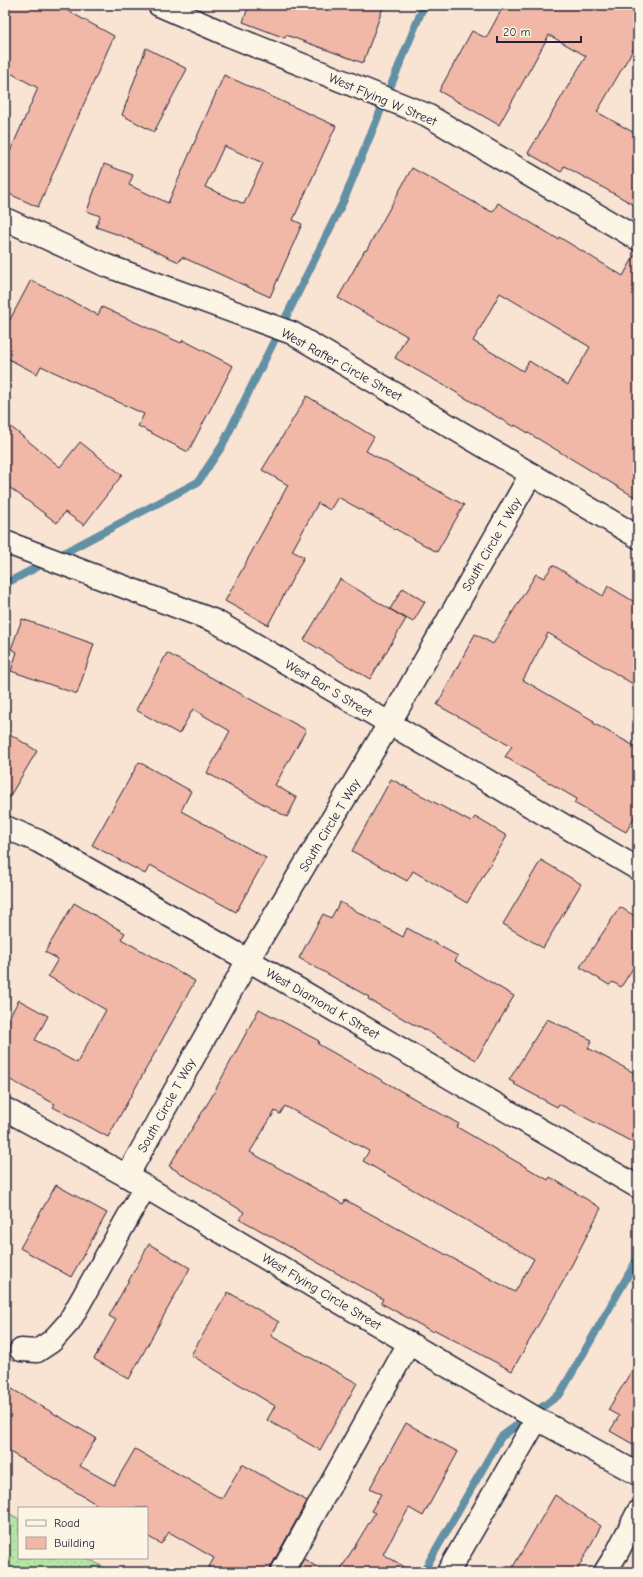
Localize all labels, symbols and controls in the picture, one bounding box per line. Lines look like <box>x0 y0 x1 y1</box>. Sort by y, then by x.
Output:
scale bar <box>497 18 581 44</box>
text: 20 m <box>503 25 531 39</box>
street label: West Flying W Street <box>326 70 440 130</box>
street label: West Rafter Circle Street <box>279 325 406 405</box>
street label: South Circle T Way <box>459 495 524 594</box>
street label: West Bar S Street <box>283 657 376 721</box>
street label: South Circle T Way <box>296 776 363 874</box>
street label: West Diamond K Street <box>263 965 383 1043</box>
street label: South Circle T Way <box>134 1055 199 1155</box>
street label: West Flying Circle Street <box>260 1250 385 1334</box>
legend <box>18 1507 148 1559</box>
text: Road <box>54 1516 80 1530</box>
text: Building <box>54 1536 95 1550</box>

